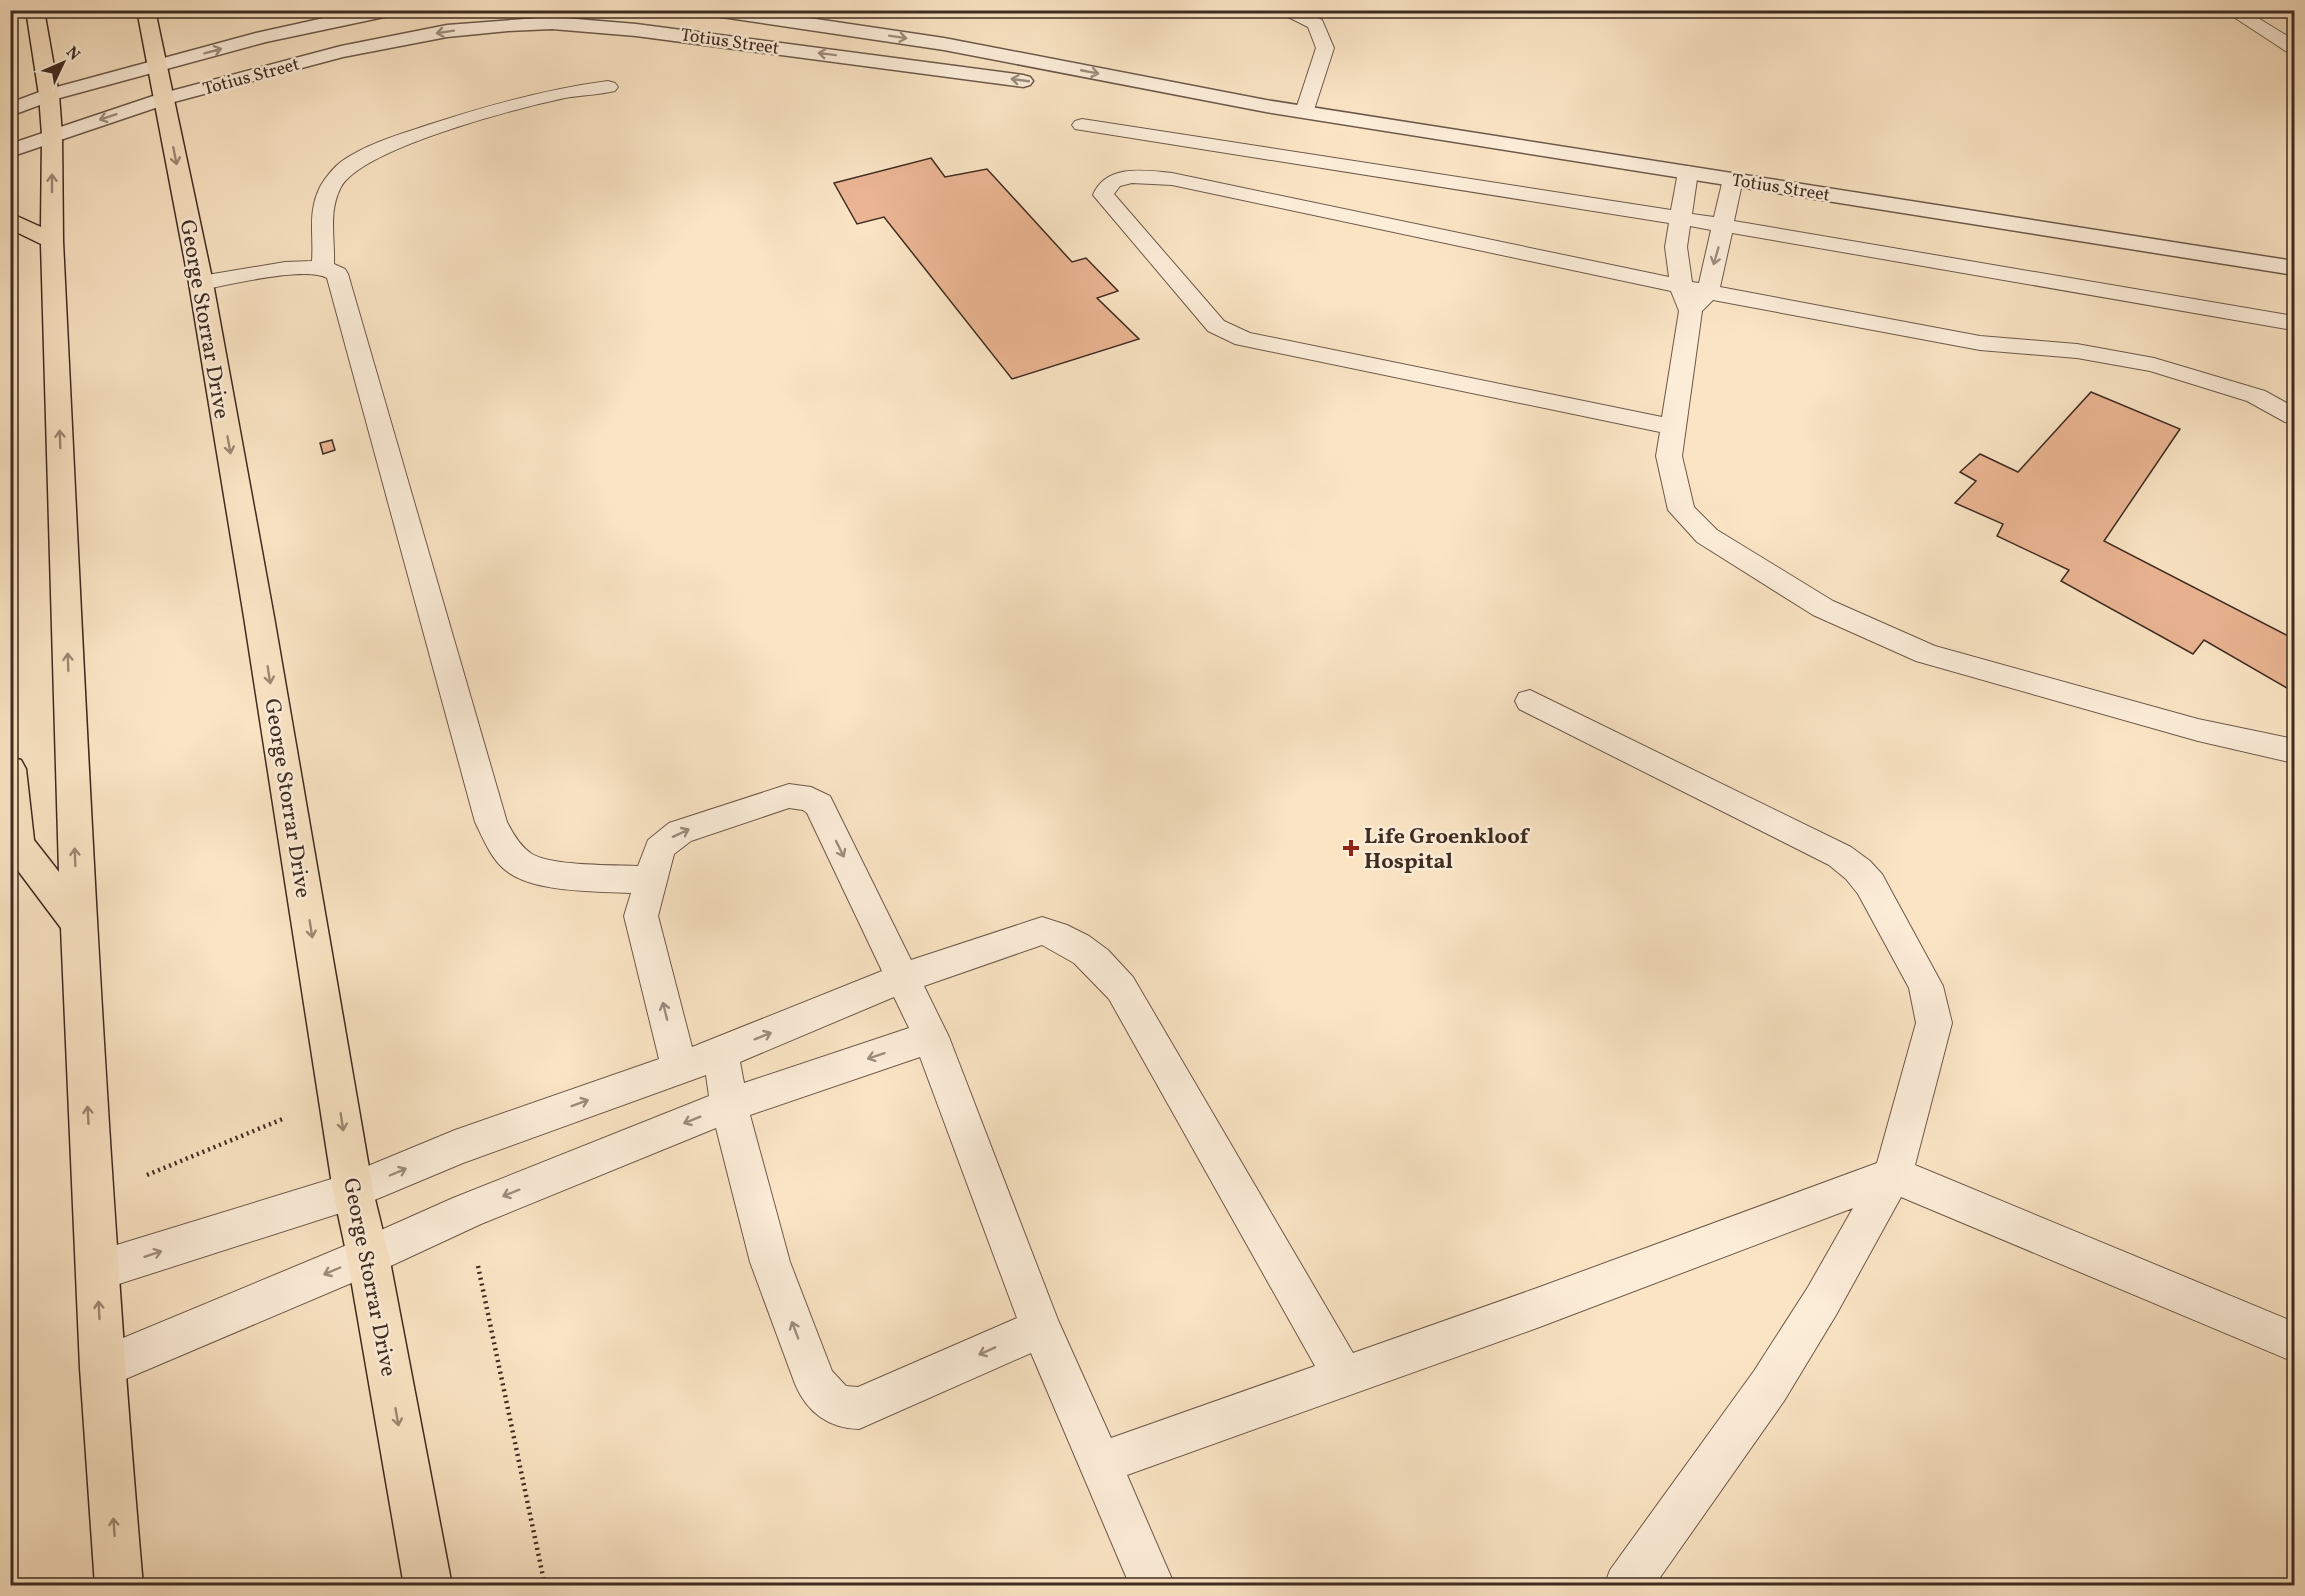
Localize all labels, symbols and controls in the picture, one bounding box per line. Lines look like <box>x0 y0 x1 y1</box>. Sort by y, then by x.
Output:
street label: Totius Street <box>679 23 781 62</box>
one-way arrow <box>436 26 456 37</box>
one-way arrow <box>888 32 907 43</box>
north arrow <box>33 33 93 93</box>
text: N <box>60 42 85 66</box>
one-way arrow <box>203 44 222 56</box>
one-way arrow <box>818 49 837 60</box>
street label: Totius Street <box>200 53 303 102</box>
one-way arrow <box>1079 67 1099 78</box>
one-way arrow <box>1011 75 1031 86</box>
one-way arrow <box>99 112 118 123</box>
one-way arrow <box>170 146 181 166</box>
street label: Totius Street <box>1730 168 1832 209</box>
one-way arrow <box>46 173 58 193</box>
street label: George Storrar Drive <box>171 217 236 421</box>
one-way arrow <box>1710 247 1722 266</box>
one-way arrow <box>54 430 66 450</box>
one-way arrow <box>224 434 235 454</box>
one-way arrow <box>63 653 74 673</box>
one-way arrow <box>263 664 274 684</box>
street label: George Storrar Drive <box>255 696 318 900</box>
place label: Life Groenkloof Hospital <box>1364 822 1531 878</box>
one-way arrow <box>672 827 690 838</box>
marker: Life Groenkloof Hospital <box>1342 839 1360 857</box>
one-way arrow <box>835 840 847 858</box>
one-way arrow <box>70 848 81 868</box>
one-way arrow <box>305 919 316 939</box>
one-way arrow <box>659 1002 671 1021</box>
one-way arrow <box>753 1030 772 1041</box>
one-way arrow <box>867 1051 886 1062</box>
one-way arrow <box>570 1097 589 1108</box>
one-way arrow <box>83 1105 94 1125</box>
one-way arrow <box>337 1111 348 1131</box>
one-way arrow <box>683 1115 701 1126</box>
one-way arrow <box>388 1166 406 1177</box>
street label: George Storrar Drive <box>334 1176 403 1379</box>
one-way arrow <box>502 1188 521 1199</box>
one-way arrow <box>143 1248 162 1259</box>
one-way arrow <box>324 1266 342 1277</box>
one-way arrow <box>94 1300 105 1320</box>
one-way arrow <box>789 1321 800 1339</box>
one-way arrow <box>979 1346 997 1358</box>
one-way arrow <box>392 1406 403 1426</box>
one-way arrow <box>109 1518 120 1538</box>

